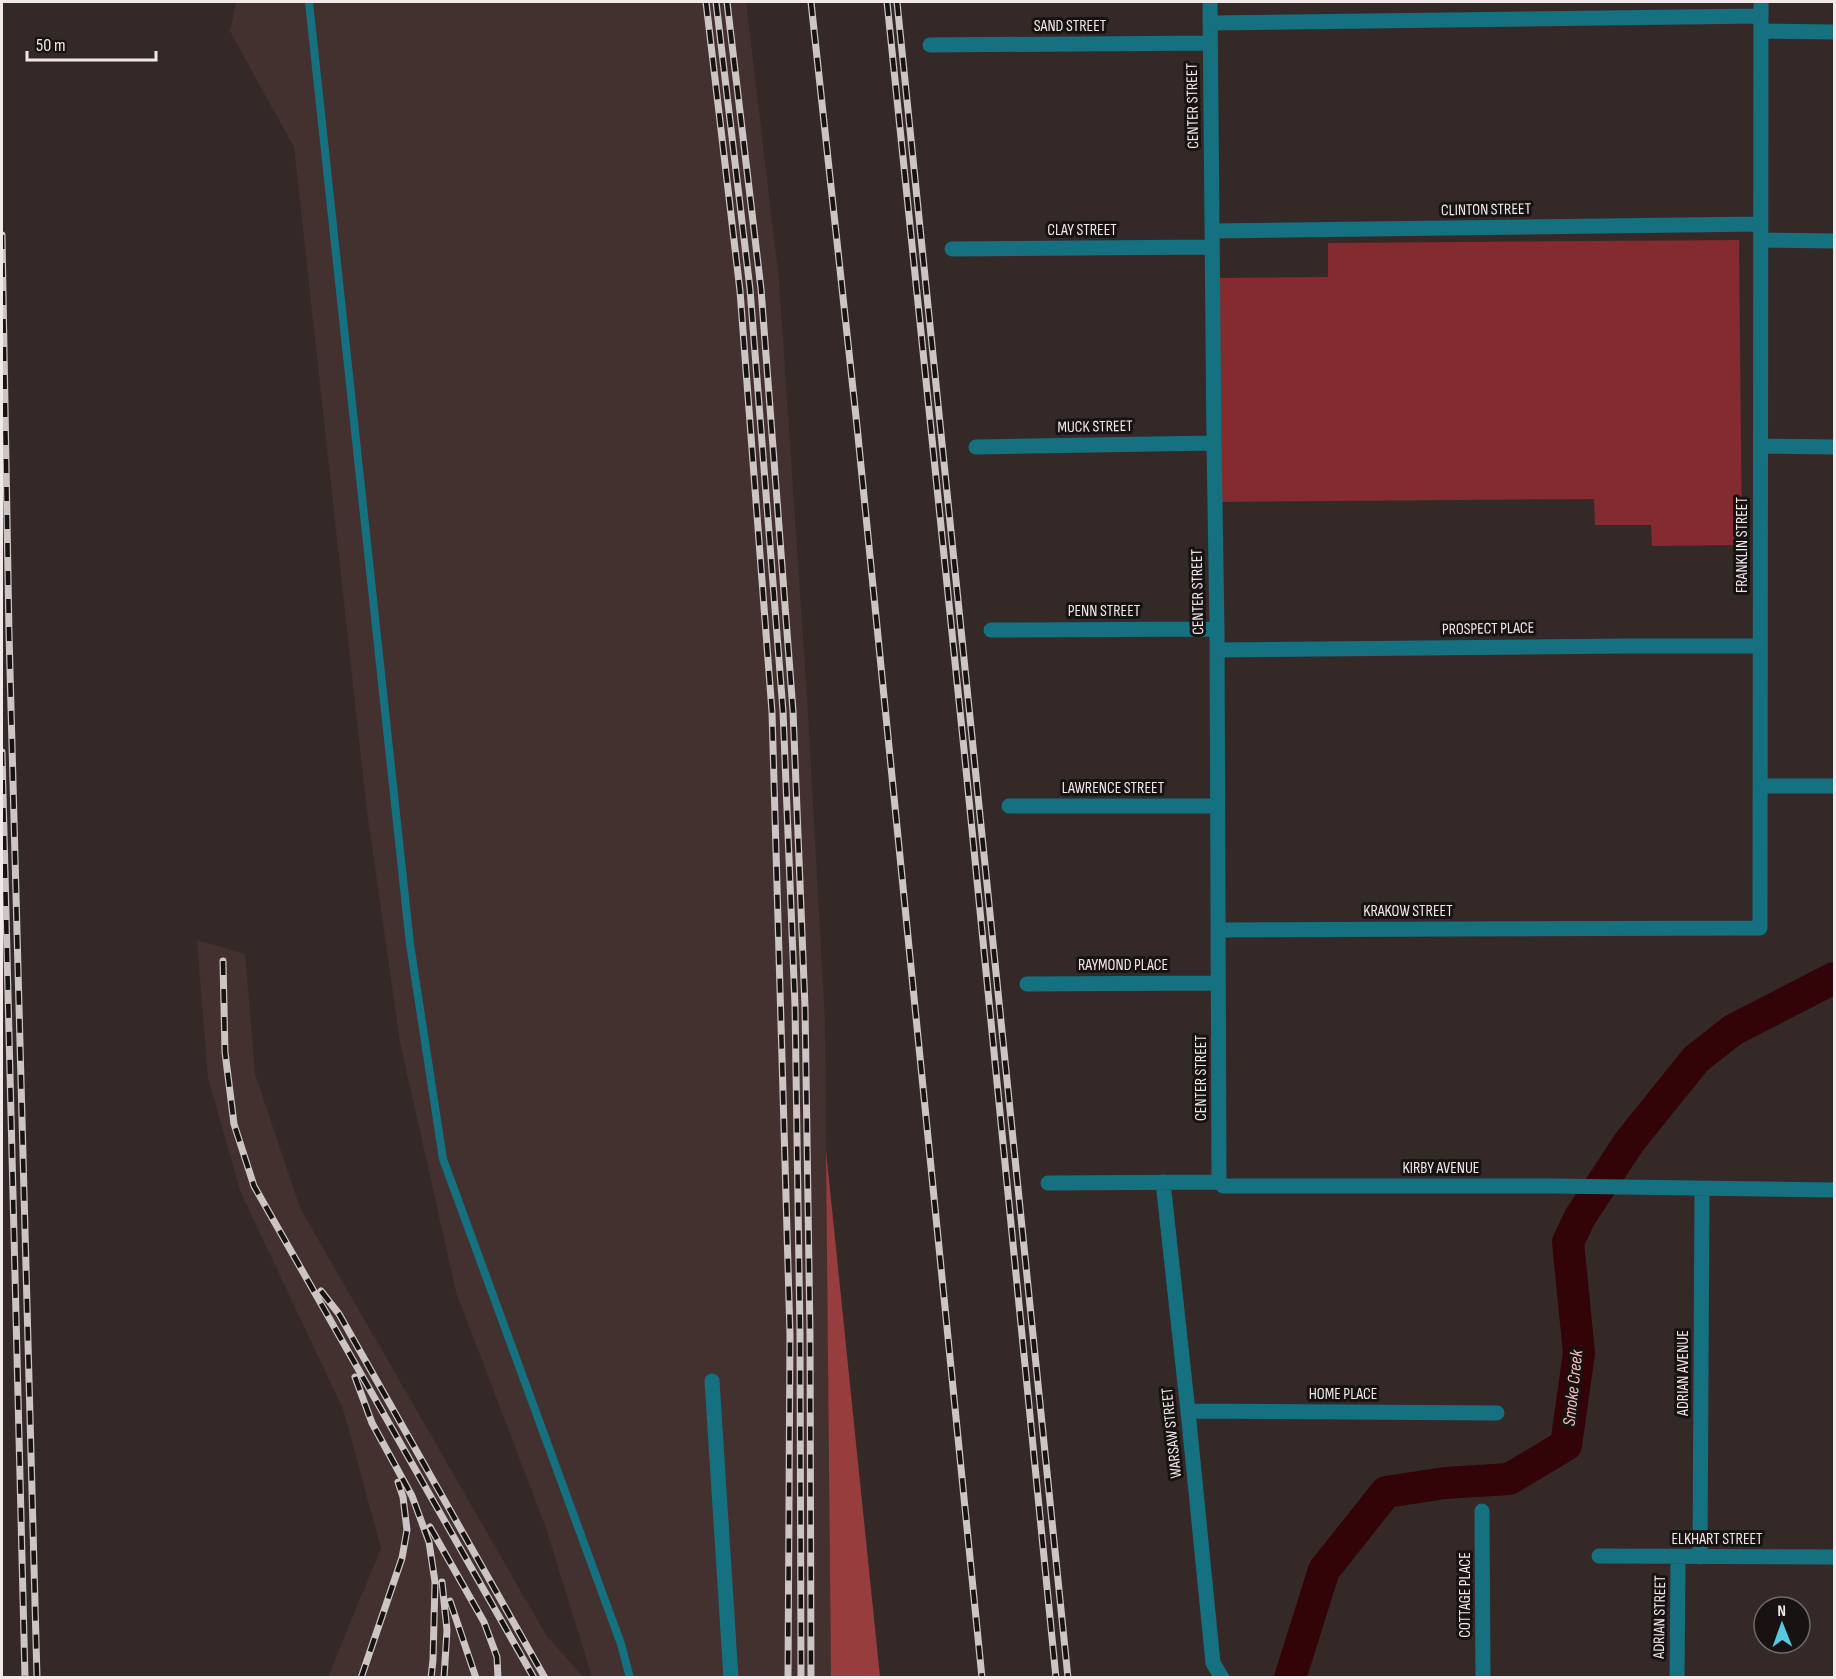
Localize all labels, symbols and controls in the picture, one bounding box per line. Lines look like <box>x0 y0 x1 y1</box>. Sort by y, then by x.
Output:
street label: SAND STREET <box>1034 17 1107 36</box>
scale bar <box>27 24 156 62</box>
text: 50 m <box>36 35 66 56</box>
street label: CENTER STREET <box>1183 62 1203 149</box>
street label: CLINTON STREET <box>1441 200 1532 220</box>
street label: CLAY STREET <box>1047 221 1117 240</box>
street label: MUCK STREET <box>1057 417 1133 437</box>
street label: FRANKLIN STREET <box>1733 497 1752 593</box>
street label: CENTER STREET <box>1188 548 1208 635</box>
street label: PENN STREET <box>1068 602 1141 621</box>
street label: PROSPECT PLACE <box>1442 619 1534 639</box>
street label: LAWRENCE STREET <box>1062 779 1165 798</box>
street label: KRAKOW STREET <box>1363 902 1453 921</box>
street label: RAYMOND PLACE <box>1078 956 1168 975</box>
street label: CENTER STREET <box>1192 1035 1211 1121</box>
street label: KIRBY AVENUE <box>1403 1159 1479 1178</box>
street label: ADRIAN AVENUE <box>1674 1330 1693 1417</box>
water label: Smoke Creek <box>1559 1348 1588 1427</box>
street label: HOME PLACE <box>1309 1385 1377 1404</box>
street label: WARSAW STREET <box>1158 1386 1186 1479</box>
street label: ELKHART STREET <box>1671 1530 1763 1549</box>
street label: COTTAGE PLACE <box>1456 1552 1475 1638</box>
street label: ADRIAN STREET <box>1650 1575 1670 1660</box>
north arrow <box>1752 1595 1812 1655</box>
text: N <box>1777 1602 1786 1621</box>

